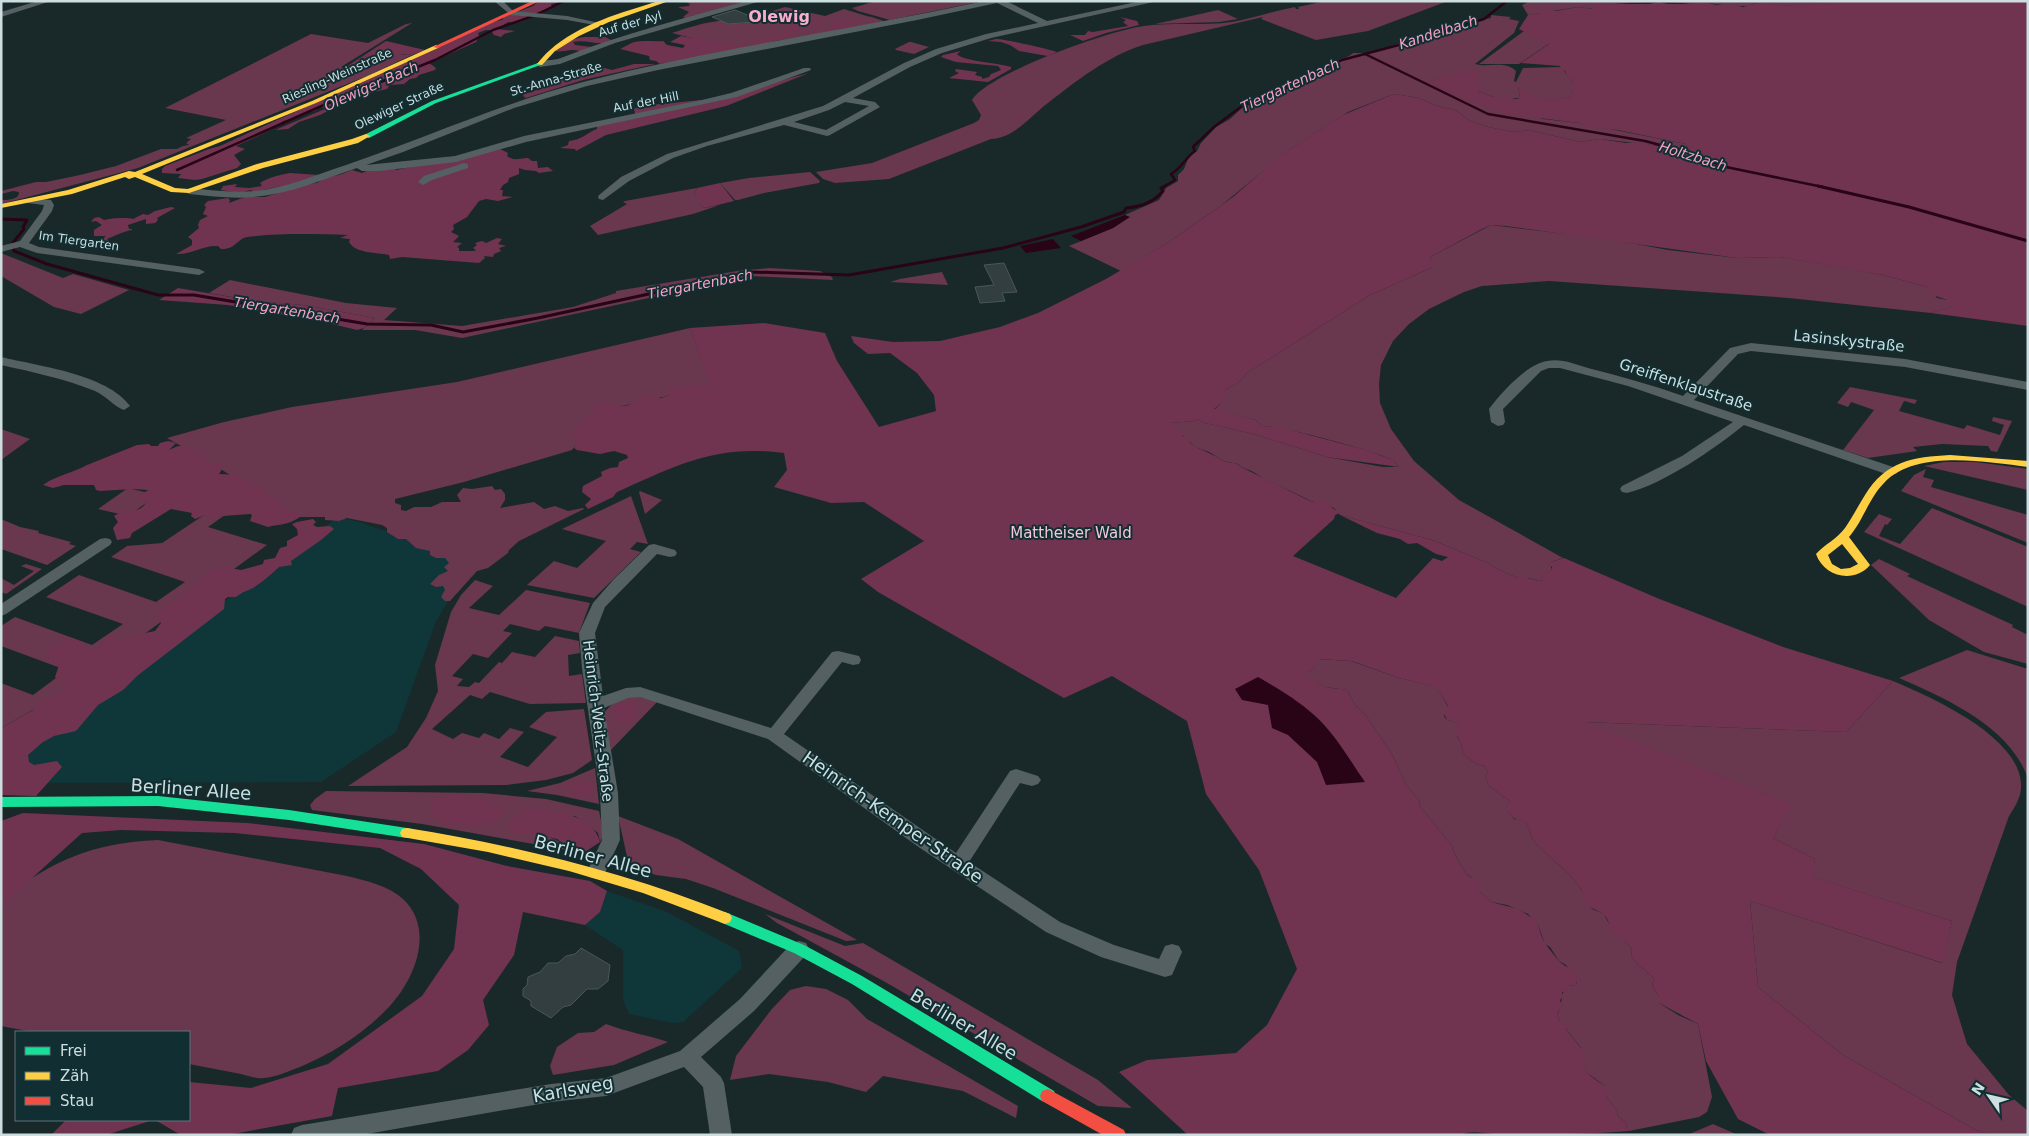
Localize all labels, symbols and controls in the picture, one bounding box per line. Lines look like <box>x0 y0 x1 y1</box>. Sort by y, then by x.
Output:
district label: Olewig <box>748 7 810 26</box>
street label: Auf der Ayl <box>597 8 663 40</box>
water label: Kandelbach <box>1397 12 1479 52</box>
street label: Riesling-Weinstraße <box>280 45 394 107</box>
water label: Tiergartenbach <box>1238 55 1342 115</box>
water label: Olewiger Bach <box>321 58 421 114</box>
street label: St.-Anna-Straße <box>508 59 604 99</box>
street label: Olewiger Straße <box>352 79 446 133</box>
street label: Auf der Hill <box>612 89 680 115</box>
water label: Holtzbach <box>1657 138 1729 174</box>
street label: Im Tiergarten <box>38 228 120 254</box>
water label: Tiergartenbach <box>646 266 754 302</box>
water label: Tiergartenbach <box>233 294 341 326</box>
street label: Lasinskystraße <box>1793 326 1905 356</box>
street label: Greiffenklaustraße <box>1617 355 1755 415</box>
park label: Mattheiser Wald <box>1010 524 1132 542</box>
street label: Heinrich-Weitz-Straße <box>579 639 617 803</box>
street label: Heinrich-Kemper-Straße <box>799 747 987 887</box>
street label: Berliner Allee <box>130 774 252 804</box>
street label: Berliner Allee <box>532 830 654 882</box>
street label: Berliner Allee <box>907 984 1021 1064</box>
legend <box>15 1031 190 1121</box>
text: Frei <box>60 1042 87 1060</box>
text: Zäh <box>60 1067 89 1085</box>
north arrow <box>1964 1071 2014 1121</box>
street label: Karlsweg <box>531 1072 615 1106</box>
text: N <box>1968 1079 1988 1098</box>
text: Stau <box>60 1092 94 1110</box>

